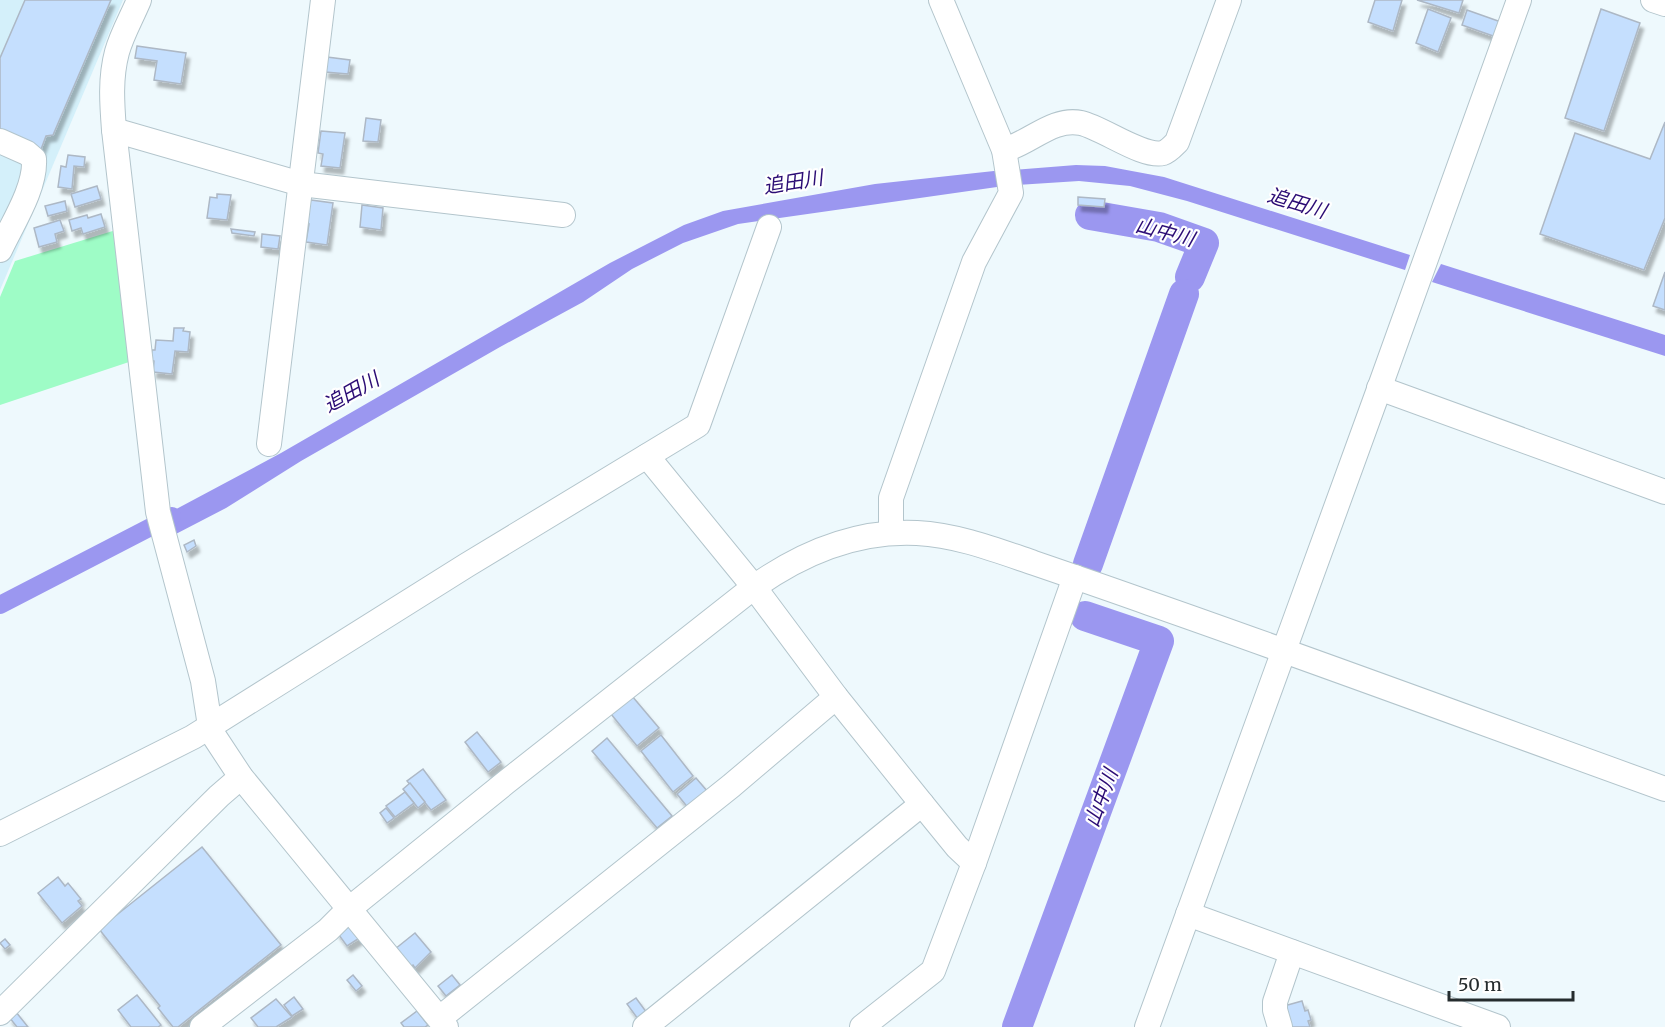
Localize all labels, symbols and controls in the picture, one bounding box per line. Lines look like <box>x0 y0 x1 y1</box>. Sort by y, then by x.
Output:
water label: 追田川 <box>761 164 826 199</box>
water label: 追田川 <box>1265 182 1331 224</box>
water label: 山中川 <box>1133 212 1199 252</box>
water label: 追田川 <box>318 365 385 417</box>
water label: 山中川 <box>1079 763 1123 830</box>
scale bar <box>1449 964 1574 1002</box>
text: 50 m <box>1458 973 1502 996</box>

